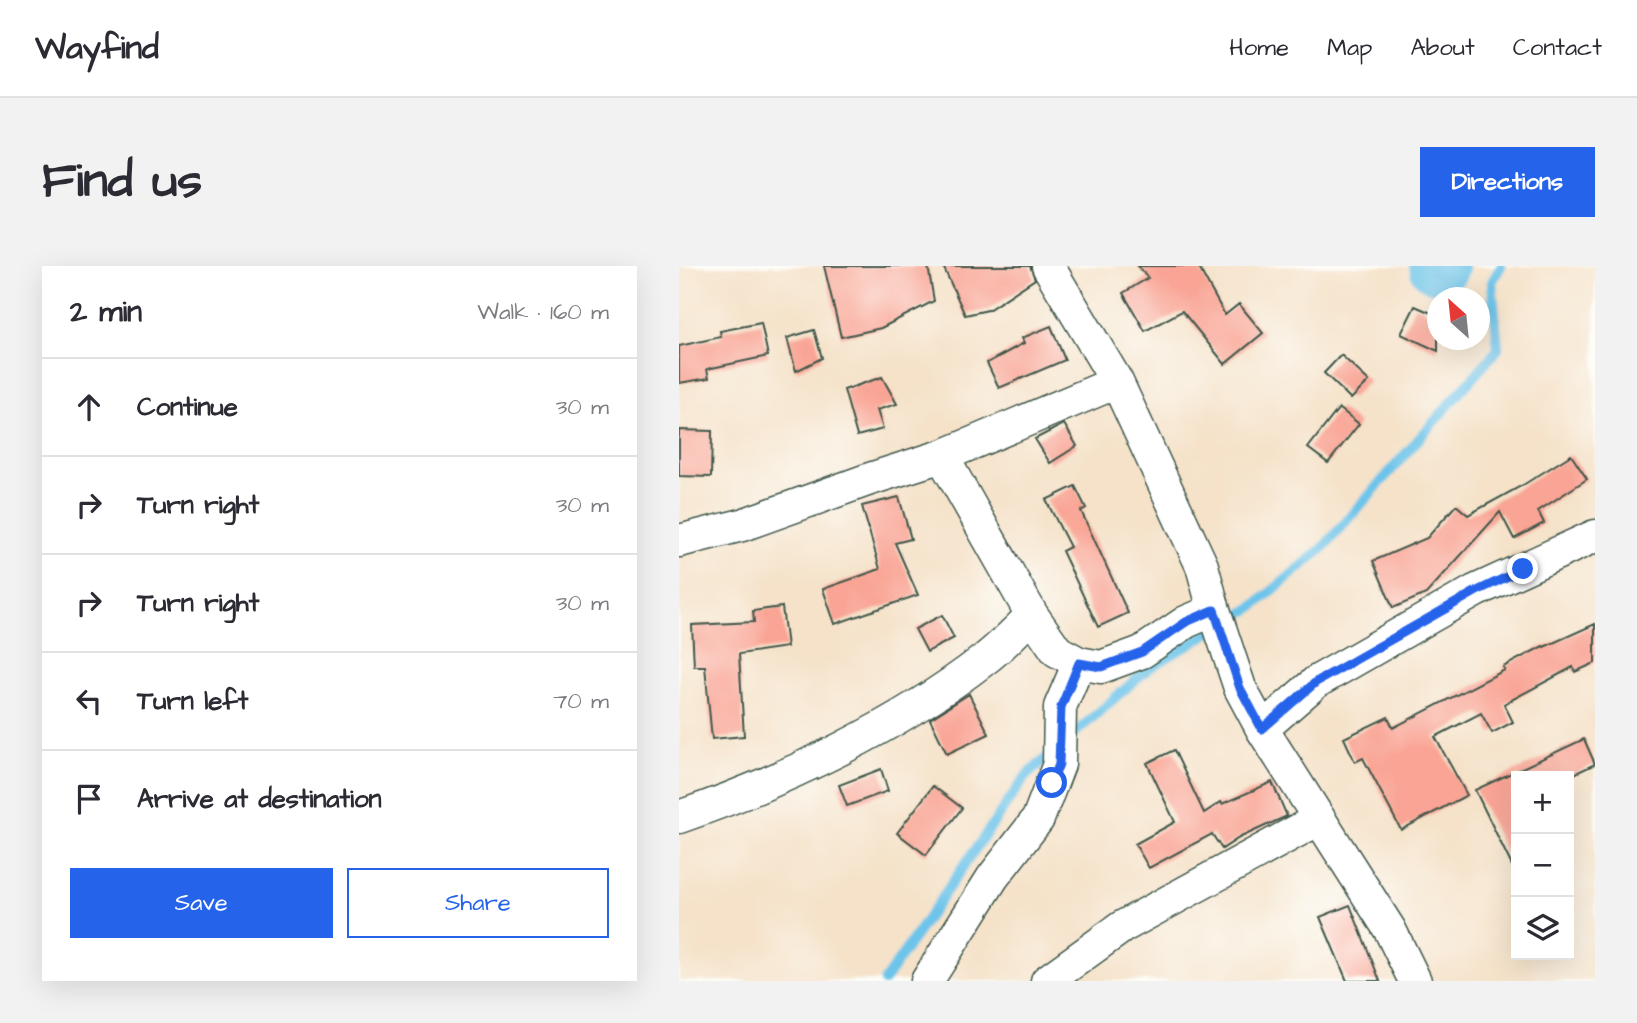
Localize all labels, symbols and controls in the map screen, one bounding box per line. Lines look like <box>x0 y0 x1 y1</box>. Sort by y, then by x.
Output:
text: Wayfind <box>35 25 159 71</box>
text: Home <box>1229 31 1289 65</box>
text: Map <box>1327 31 1372 65</box>
text: About <box>1410 31 1475 65</box>
text: Contact <box>1513 31 1602 65</box>
button: Directions <box>1420 147 1595 217</box>
text: Find us <box>42 148 202 216</box>
north arrow <box>1427 287 1490 350</box>
text: 2 min <box>70 291 142 333</box>
text: Walk · 160 m <box>477 296 609 328</box>
icon: ahead <box>70 388 108 426</box>
text: Continue <box>137 389 238 425</box>
text: 30 m <box>556 391 609 423</box>
icon: right <box>70 486 108 524</box>
text: Turn right <box>137 487 259 523</box>
text: 30 m <box>556 489 609 521</box>
route end <box>1507 553 1538 584</box>
icon: right <box>70 584 108 622</box>
text: Turn right <box>137 585 259 621</box>
text: 30 m <box>556 587 609 619</box>
icon: left <box>70 682 108 720</box>
text: Turn left <box>137 683 248 719</box>
text: 70 m <box>553 685 609 717</box>
route start <box>1036 767 1067 798</box>
map controls <box>1511 771 1574 960</box>
button: + <box>1511 771 1574 834</box>
icon: arrive <box>70 780 108 818</box>
text: Arrive at destination <box>137 781 382 817</box>
button: − <box>1511 834 1574 897</box>
button: Save <box>70 868 333 938</box>
button: Share <box>347 868 609 938</box>
button: layers <box>1511 897 1574 960</box>

